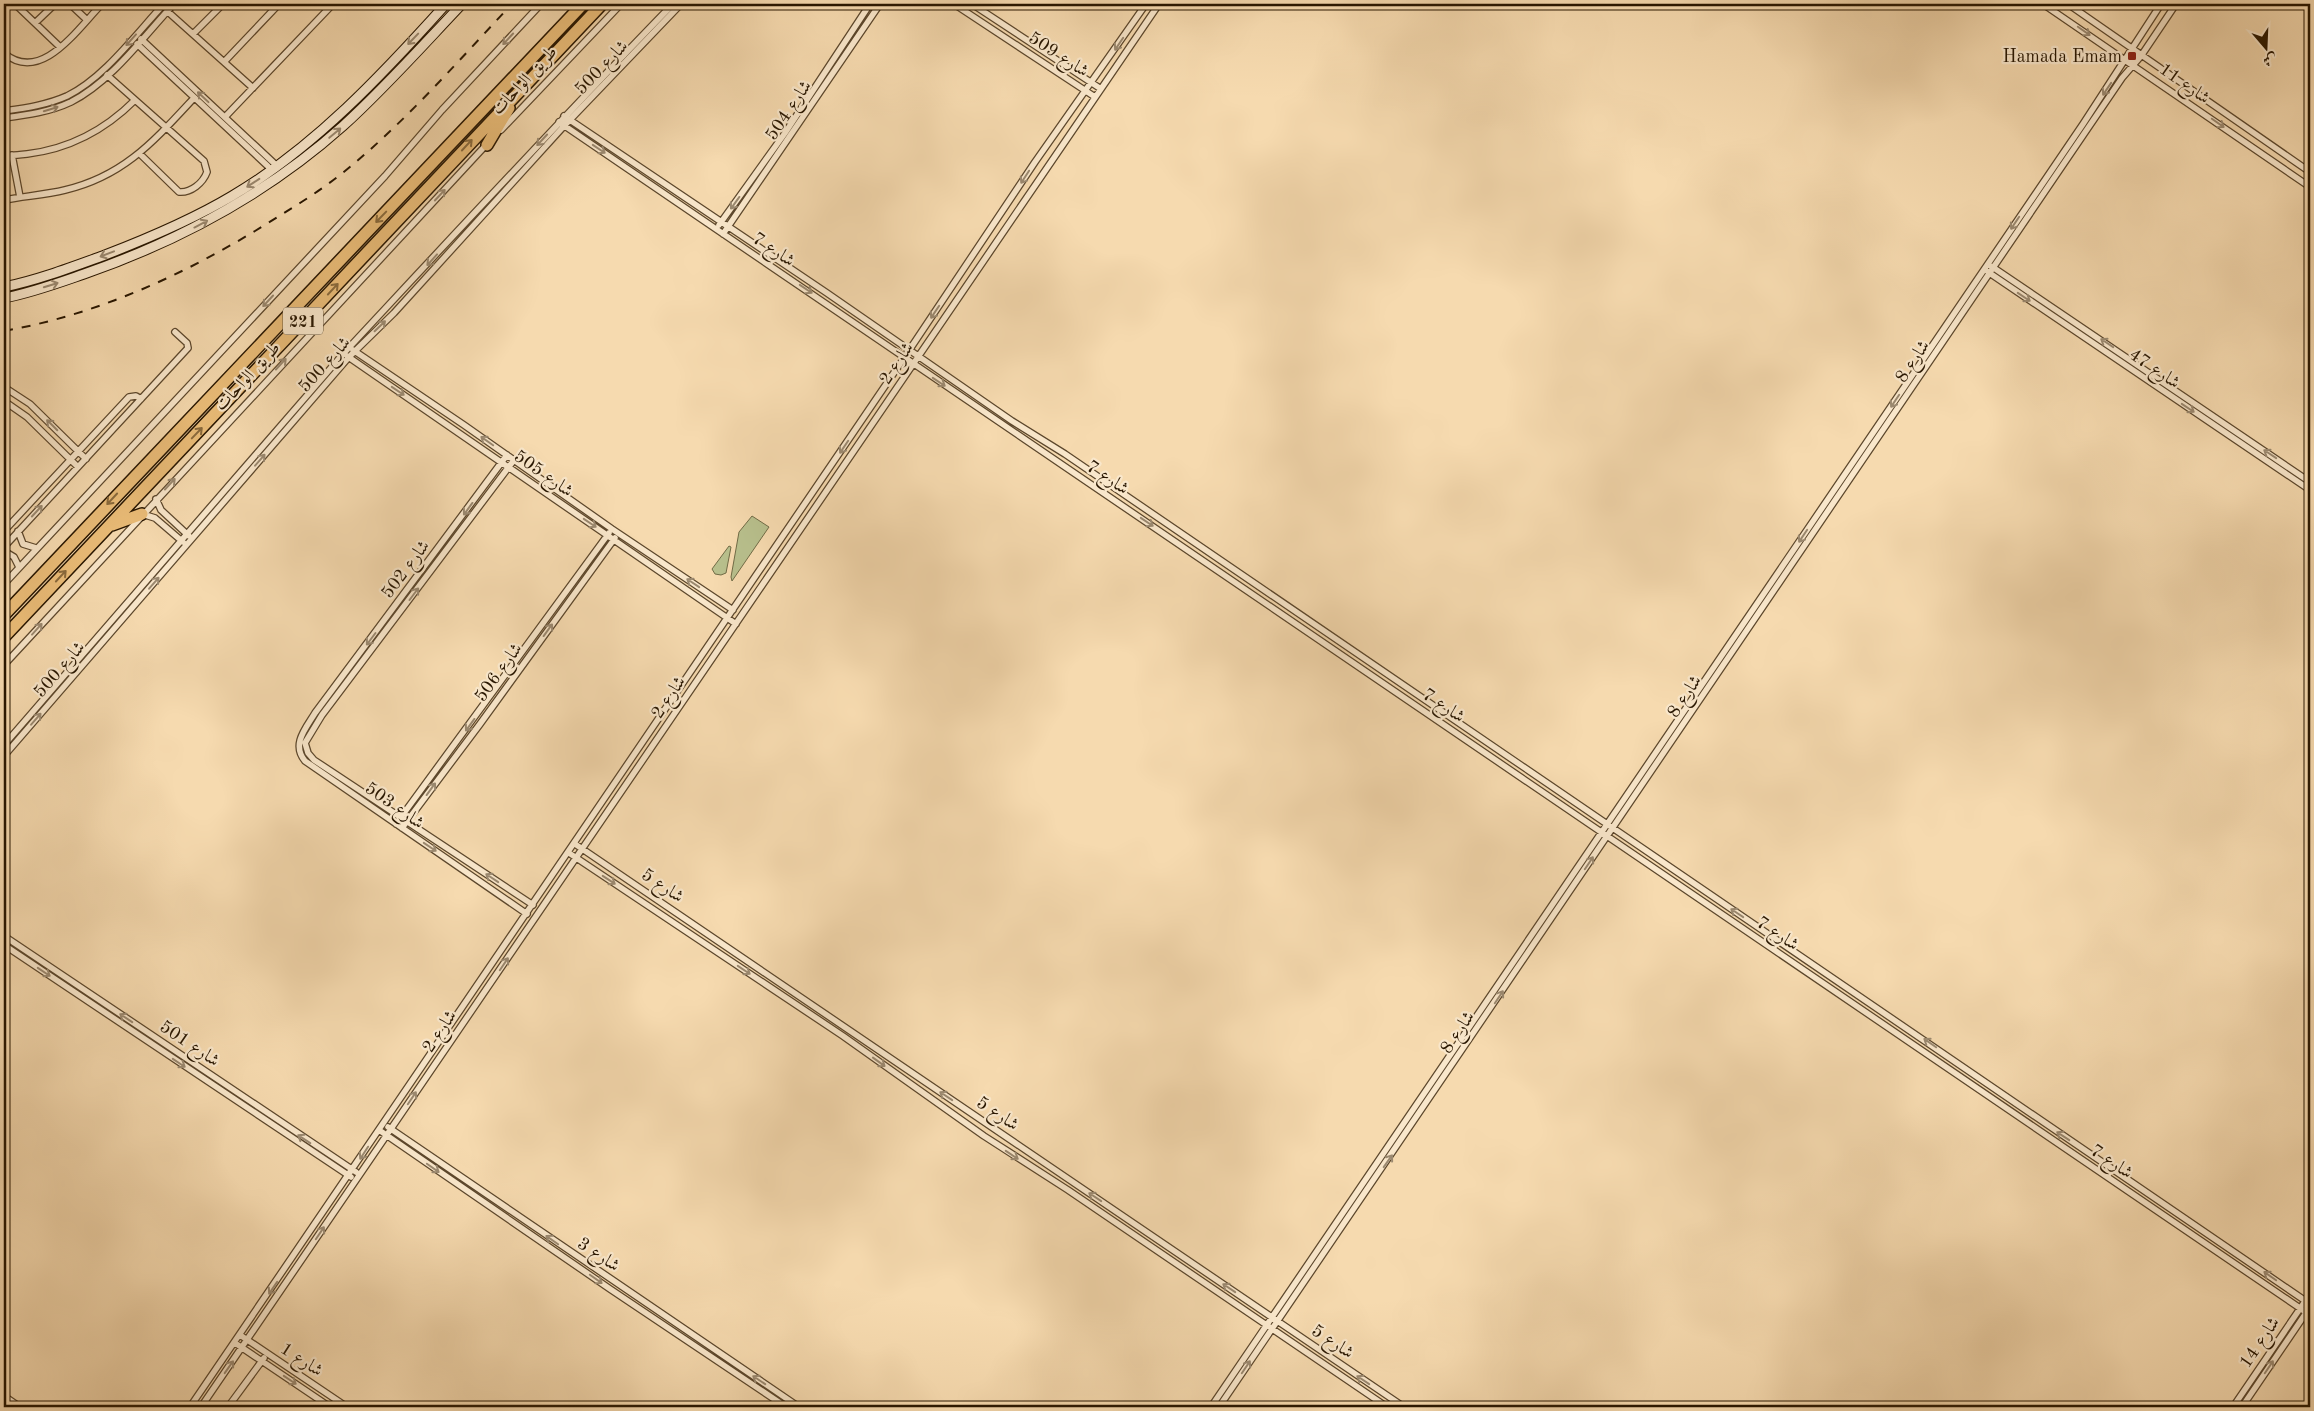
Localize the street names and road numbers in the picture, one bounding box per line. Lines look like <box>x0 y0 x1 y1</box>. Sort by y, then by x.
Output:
street label: شارع 509 <box>1022 29 1092 85</box>
street label: شارع 500 <box>572 37 635 102</box>
street label: طريق الواحات <box>489 43 562 120</box>
street label: شارع 11 <box>2153 60 2213 112</box>
street label: شارع 504 <box>762 77 819 146</box>
street label: شارع 7 <box>746 229 798 275</box>
road number: 221 <box>283 308 323 334</box>
street label: شارع 500 <box>295 334 358 399</box>
street label: شارع 8 <box>1892 337 1938 389</box>
street label: طريق الواحات <box>212 339 285 416</box>
street label: شارع 2 <box>876 339 922 391</box>
street label: شارع 47 <box>2123 345 2183 396</box>
street label: شارع 505 <box>508 447 576 505</box>
street label: شارع 7 <box>1080 457 1132 503</box>
street label: شارع 502 <box>378 537 437 605</box>
street label: شارع 500 <box>31 638 93 704</box>
street label: شارع 506 <box>472 640 530 708</box>
street label: شارع 8 <box>1664 672 1710 724</box>
street label: شارع 2 <box>648 673 694 725</box>
street label: شارع 7 <box>1416 685 1468 731</box>
street label: شارع 503 <box>359 779 427 837</box>
street label: شارع 5 <box>635 865 687 911</box>
street label: شارع 7 <box>1750 913 1802 959</box>
street label: شارع 2 <box>419 1007 465 1059</box>
street label: شارع 8 <box>1437 1008 1483 1060</box>
street label: شارع 501 <box>154 1017 223 1074</box>
street label: شارع 5 <box>970 1093 1022 1139</box>
street label: شارع 7 <box>2084 1141 2136 1187</box>
street label: شارع 3 <box>571 1234 623 1280</box>
street label: شارع 14 <box>2236 1314 2287 1374</box>
street label: شارع 5 <box>1305 1321 1357 1367</box>
street label: شارع 1 <box>274 1340 326 1384</box>

